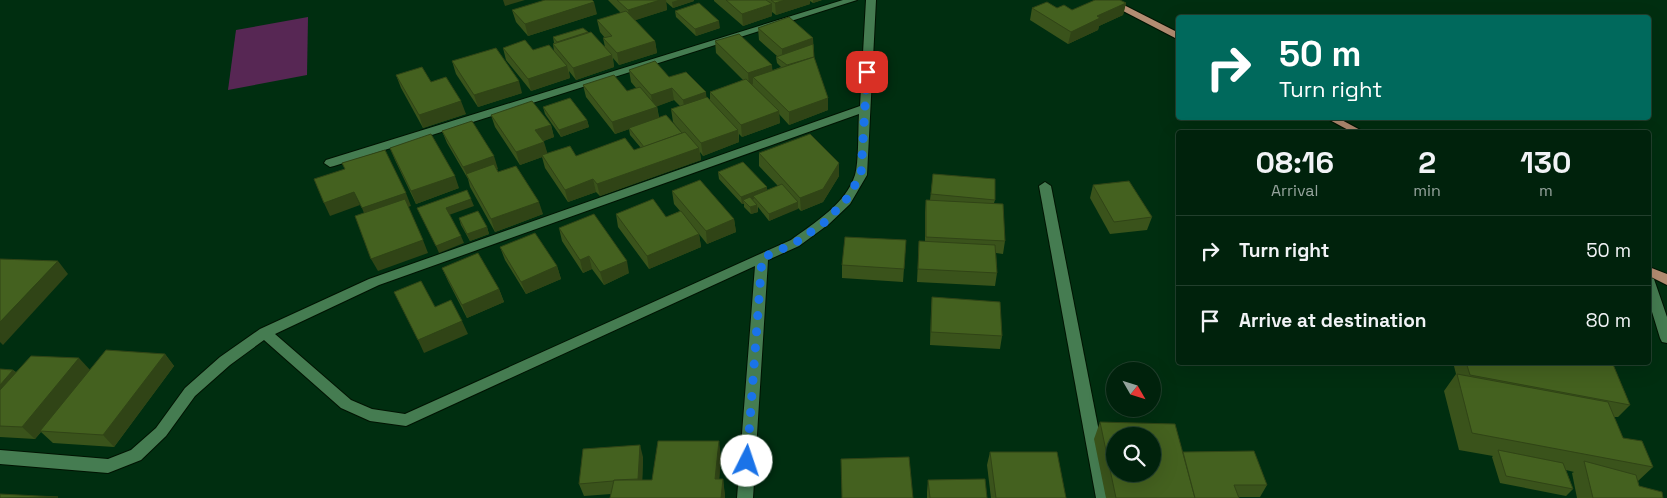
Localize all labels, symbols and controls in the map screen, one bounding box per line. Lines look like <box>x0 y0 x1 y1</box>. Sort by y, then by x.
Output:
text: 50 m <box>1279 32 1361 76</box>
icon: right <box>1196 35 1261 100</box>
pin <box>846 51 888 93</box>
icon: arrive <box>853 58 881 86</box>
text: Turn right <box>1279 75 1382 103</box>
text: 08:16 <box>1255 143 1334 182</box>
text: 2 <box>1418 143 1436 182</box>
text: 130 <box>1520 143 1572 182</box>
text: Arrival <box>1271 180 1318 201</box>
text: min <box>1413 180 1441 201</box>
text: m <box>1539 180 1553 201</box>
icon: right <box>1196 237 1224 265</box>
text: Turn right <box>1239 238 1329 263</box>
text: 50 m <box>1586 238 1631 263</box>
icon: arrive <box>1196 307 1224 335</box>
text: Arrive at destination <box>1239 308 1427 333</box>
text: 80 m <box>1586 308 1631 333</box>
north arrow <box>1106 362 1161 418</box>
map controls <box>1106 362 1161 482</box>
button: search <box>1106 427 1161 482</box>
position arrow <box>720 434 772 486</box>

